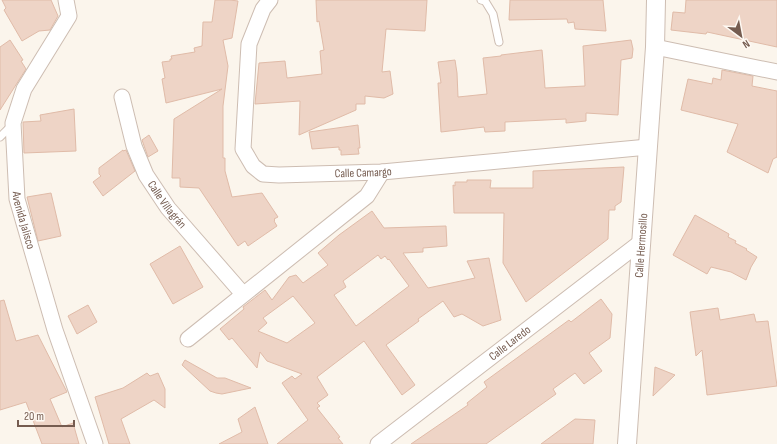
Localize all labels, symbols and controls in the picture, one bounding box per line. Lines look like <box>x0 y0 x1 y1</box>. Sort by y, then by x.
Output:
north arrow <box>721 16 761 56</box>
text: N <box>740 37 752 51</box>
street label: Calle Camargo <box>334 164 392 181</box>
street label: Calle Villagrán <box>144 178 189 232</box>
street label: Avenida Jalisco <box>9 190 38 251</box>
street label: Calle Hermosillo <box>632 213 651 278</box>
street label: Calle Laredo <box>486 323 534 364</box>
scale bar <box>18 402 74 428</box>
text: 20 m <box>24 409 44 424</box>

